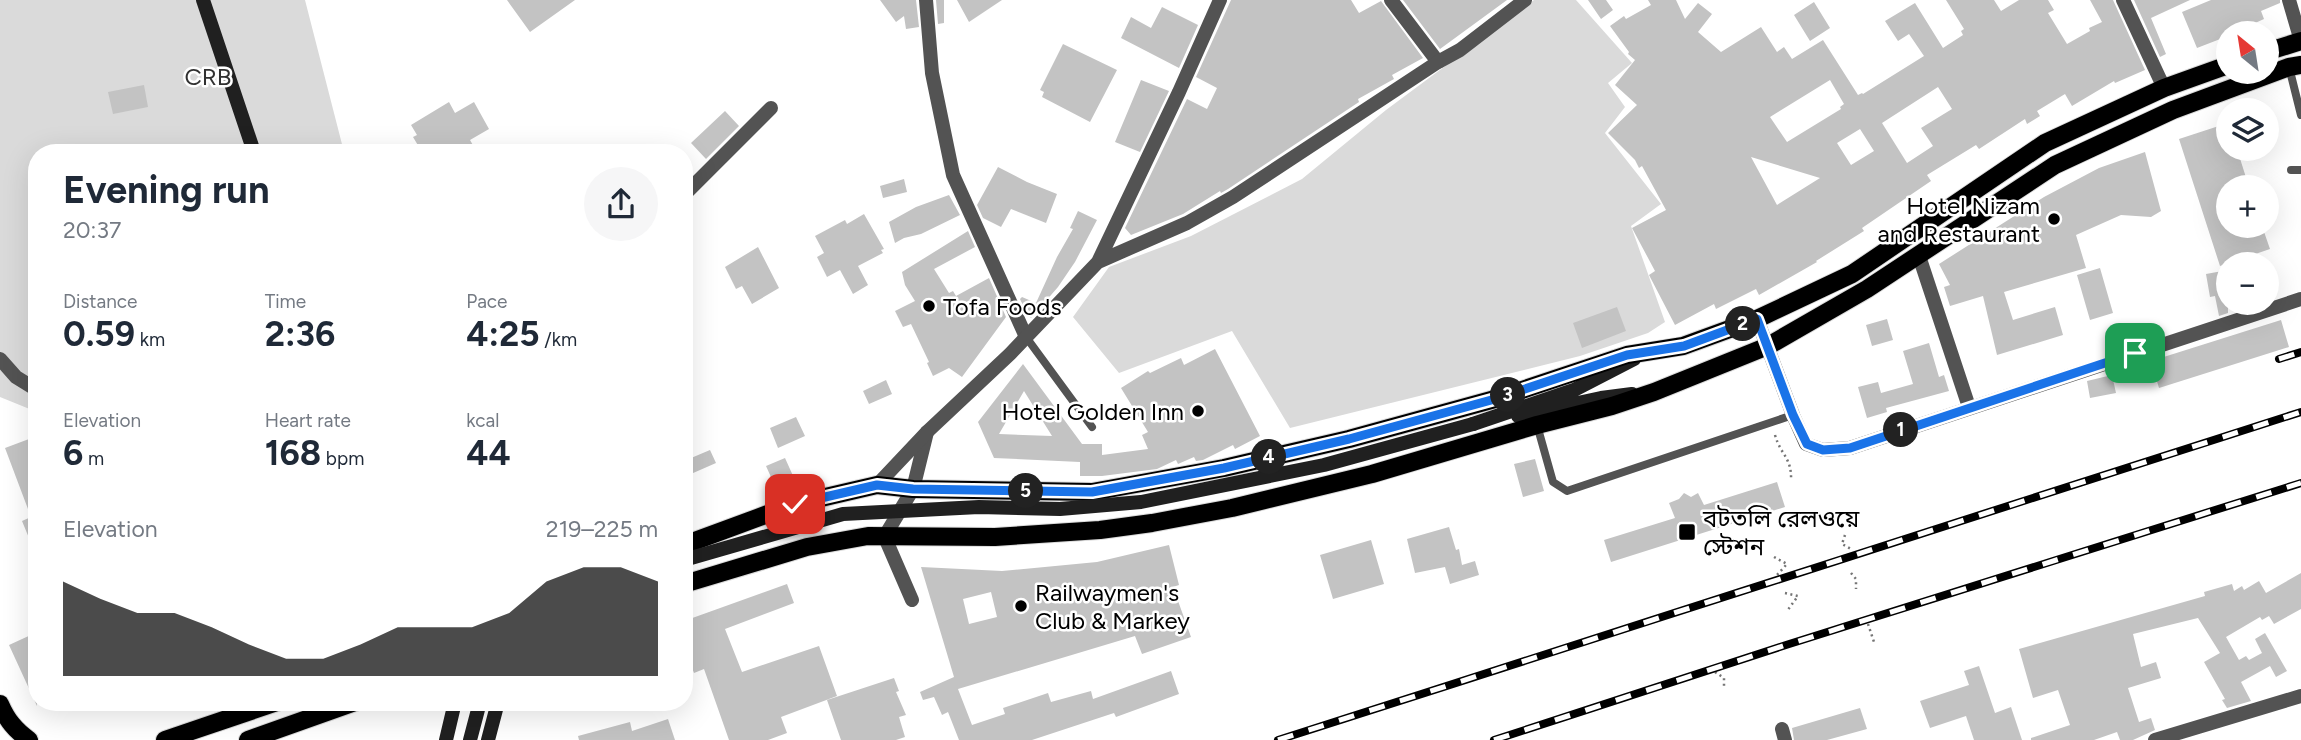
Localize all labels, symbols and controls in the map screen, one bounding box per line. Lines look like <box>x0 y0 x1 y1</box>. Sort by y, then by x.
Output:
north arrow <box>2216 21 2278 84</box>
map controls <box>2216 21 2279 315</box>
park label: CRB <box>185 62 232 91</box>
button: layers <box>2216 98 2279 161</box>
text: Evening run <box>63 167 270 213</box>
button: share <box>584 167 658 241</box>
button: + <box>2216 175 2279 238</box>
place label: Hotel Nizam and Restaurant <box>1878 191 2040 248</box>
marker: Hotel Nizam and Restaurant <box>2046 211 2062 227</box>
text: 20:37 <box>63 216 121 244</box>
button: − <box>2216 252 2279 315</box>
text: Distance <box>63 290 137 313</box>
text: Time <box>265 290 306 313</box>
text: Pace <box>466 290 507 313</box>
place label: Tofa Foods <box>943 292 1062 321</box>
marker: Tofa Foods <box>921 298 937 314</box>
pin: 2 <box>1726 306 1760 342</box>
text: 2 <box>1737 312 1748 335</box>
text: 0.59 <box>63 313 135 355</box>
text: 2:36 <box>265 313 335 355</box>
text: 4:25 <box>466 313 540 355</box>
pin <box>2105 323 2165 383</box>
text: km <box>135 328 165 351</box>
text: /km <box>540 328 577 351</box>
icon: arrive <box>2116 334 2154 372</box>
pin: 3 <box>1490 378 1526 412</box>
text: 3 <box>1502 383 1513 406</box>
place label: Hotel Golden Inn <box>1002 397 1184 426</box>
marker: Hotel Golden Inn <box>1190 403 1206 419</box>
text: Elevation <box>63 409 141 432</box>
text: Heart rate <box>265 409 351 432</box>
text: kcal <box>466 409 500 432</box>
pin: 1 <box>1884 412 1918 448</box>
text: 1 <box>1896 418 1905 441</box>
text: 6 <box>63 432 83 474</box>
text: 168 <box>265 432 321 474</box>
text: 44 <box>466 432 511 474</box>
pin: 4 <box>1252 440 1286 475</box>
text: 4 <box>1262 445 1275 468</box>
text: m <box>83 447 104 470</box>
text: bpm <box>321 447 364 470</box>
pin <box>765 474 825 534</box>
pin: 5 <box>1009 474 1044 508</box>
text: 5 <box>1020 479 1031 502</box>
icon: check <box>776 485 814 523</box>
place label: বটতলি রেলওয়ে স্টেশন <box>1702 504 1860 561</box>
text: Elevation <box>63 515 158 543</box>
text: 219–225 m <box>546 515 658 543</box>
marker: বটতলি রেলওয়ে স্টেশন <box>1677 522 1697 542</box>
place label: Railwaymen's Club & Markey <box>1035 578 1190 635</box>
marker: Railwaymen's Club & Markey <box>1013 598 1029 614</box>

